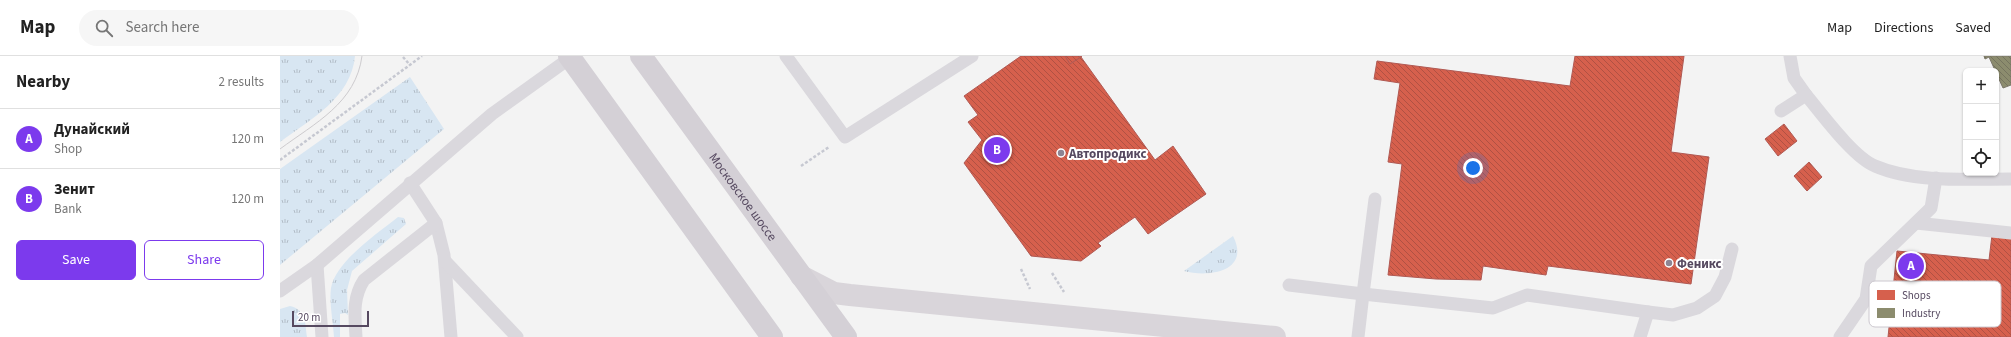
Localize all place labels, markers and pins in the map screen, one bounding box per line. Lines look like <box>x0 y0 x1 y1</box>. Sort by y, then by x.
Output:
pin: B <box>984 135 1010 165</box>
place label: Автопродикс <box>1068 145 1146 163</box>
marker: Автопродикс <box>1056 148 1066 158</box>
pin: A <box>1898 251 1924 281</box>
place label: Феникс <box>1677 255 1722 273</box>
marker: Феникс <box>1664 258 1674 268</box>

